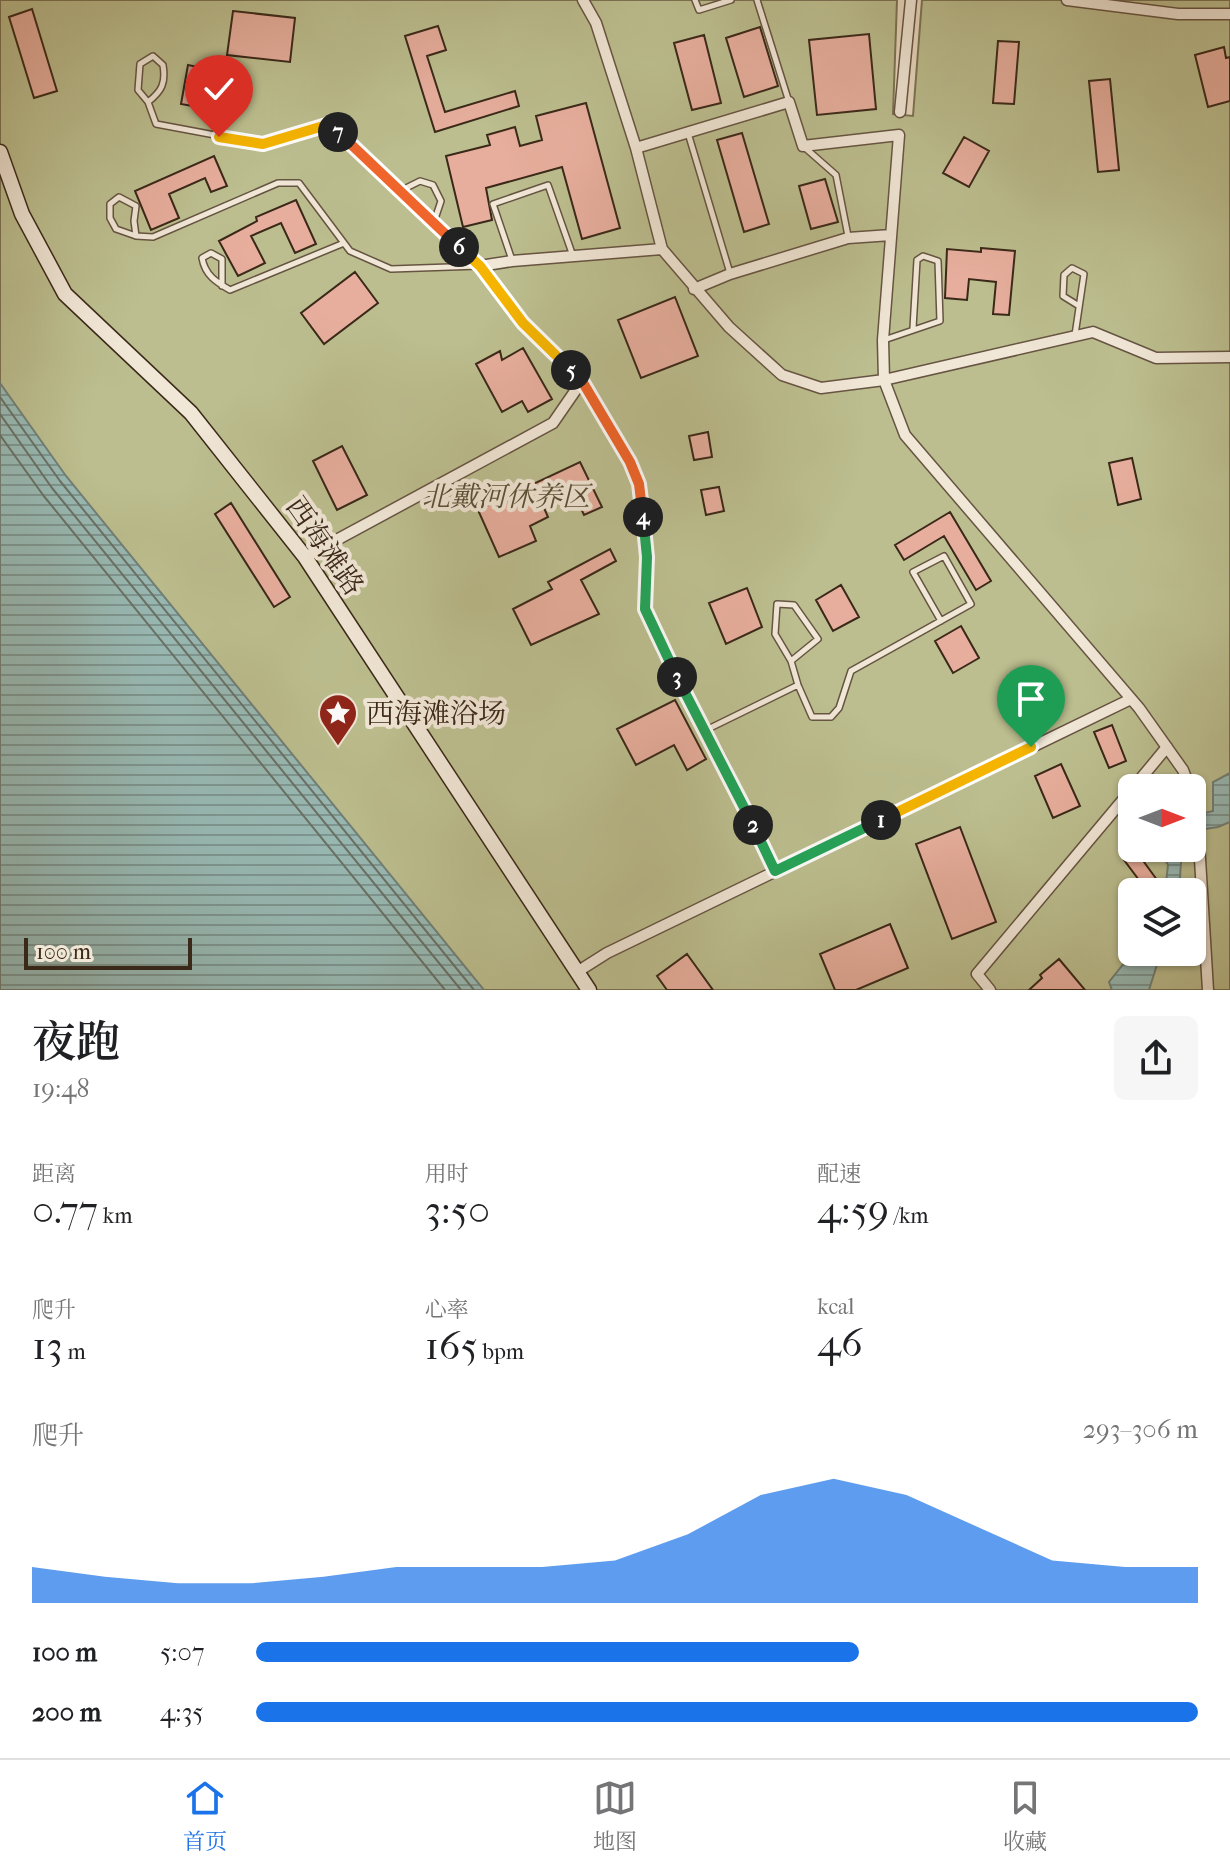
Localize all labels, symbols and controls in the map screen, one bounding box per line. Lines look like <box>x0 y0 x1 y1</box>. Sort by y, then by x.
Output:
pin <box>185 55 253 137</box>
icon: check <box>197 67 241 111</box>
pin: 7 <box>318 112 358 152</box>
text: 7 <box>333 119 343 145</box>
pin: 6 <box>439 227 479 267</box>
text: 6 <box>453 234 465 260</box>
pin: 5 <box>551 350 591 390</box>
text: 5 <box>566 357 576 383</box>
park label: 北戴河休养区 <box>422 480 593 513</box>
street label: 西海滩路 <box>279 491 371 601</box>
pin: 4 <box>623 497 663 537</box>
text: 4 <box>637 504 650 530</box>
pin: 3 <box>657 657 697 697</box>
text: 3 <box>672 664 682 690</box>
pin <box>997 665 1065 747</box>
icon: arrive <box>1009 677 1053 721</box>
place icon: 西海滩浴场 <box>317 692 359 747</box>
place label: 西海滩浴场 <box>366 697 506 730</box>
north arrow <box>1118 774 1206 862</box>
map controls <box>1118 774 1206 966</box>
pin: 1 <box>861 800 901 840</box>
pin: 2 <box>733 805 773 845</box>
text: 1 <box>877 807 885 833</box>
text: 2 <box>747 812 759 838</box>
button: layers <box>1118 878 1206 966</box>
scale bar <box>24 934 192 970</box>
text: 100 m <box>36 939 91 965</box>
button: share <box>1114 1016 1198 1100</box>
text: 夜跑 <box>32 1017 120 1068</box>
text: 19:48 <box>32 1073 90 1104</box>
text: 距离 <box>32 1161 76 1187</box>
text: 用时 <box>425 1161 469 1187</box>
text: 配速 <box>817 1161 861 1187</box>
text: 0.77 <box>32 1187 98 1233</box>
text: 3:50 <box>425 1187 490 1233</box>
text: 4:59 <box>817 1187 889 1233</box>
text: km <box>98 1203 132 1229</box>
text: /km <box>889 1203 929 1229</box>
text: kcal <box>817 1294 854 1320</box>
text: 爬升 <box>32 1297 76 1323</box>
text: 心率 <box>425 1297 469 1323</box>
text: 46 <box>817 1320 863 1366</box>
text: 13 <box>32 1323 63 1369</box>
text: 165 <box>425 1323 478 1369</box>
text: m <box>63 1339 86 1365</box>
text: bpm <box>478 1339 524 1365</box>
text: 293–306 m <box>1083 1414 1198 1445</box>
text: 爬升 <box>32 1420 84 1451</box>
text: 100 m <box>32 1637 97 1668</box>
text: 5:07 <box>160 1637 204 1668</box>
text: 200 m <box>32 1697 101 1728</box>
text: 4:35 <box>160 1697 204 1728</box>
tab: 首页 <box>183 1776 227 1855</box>
tab: 地图 <box>593 1776 637 1855</box>
tab: 收藏 <box>1003 1776 1047 1855</box>

